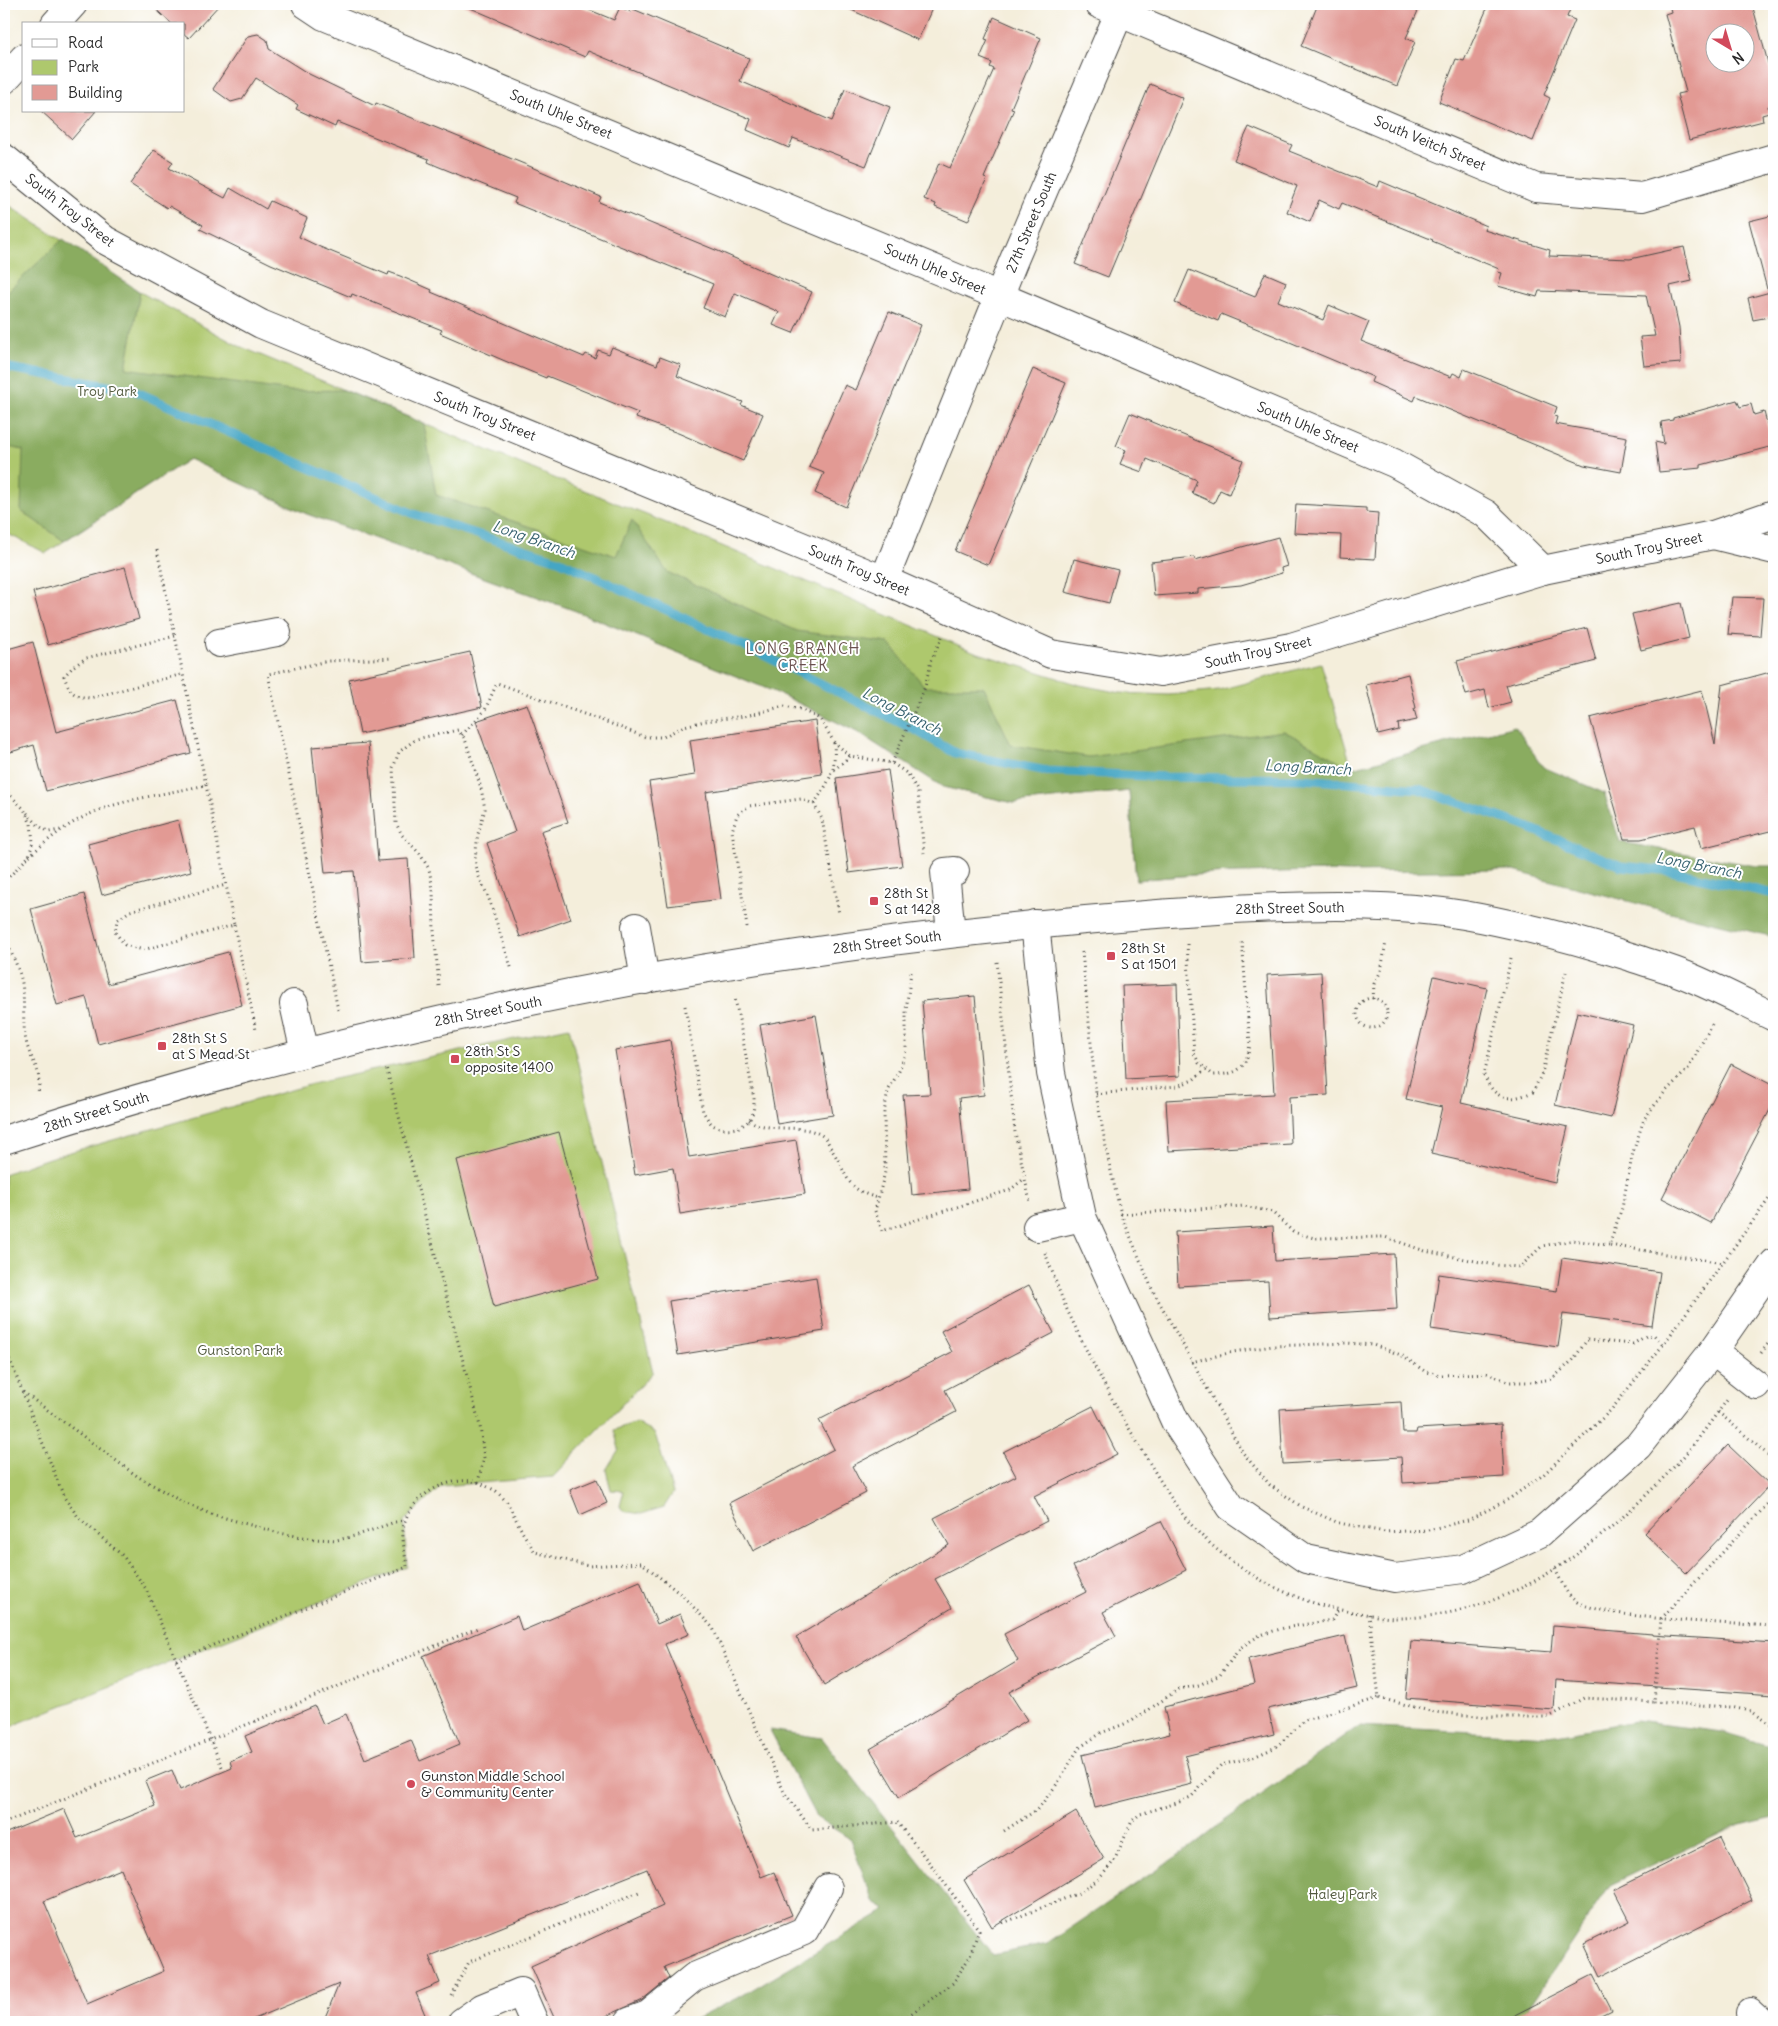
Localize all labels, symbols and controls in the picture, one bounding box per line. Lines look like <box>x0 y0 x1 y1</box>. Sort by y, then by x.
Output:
legend <box>22 22 185 112</box>
north arrow <box>1706 22 1756 72</box>
text: Road <box>68 33 103 52</box>
text: N <box>1729 48 1747 68</box>
text: Park <box>68 57 99 76</box>
text: Building <box>68 83 123 102</box>
street label: South Uhle Street <box>507 85 615 143</box>
street label: South Veitch Street <box>1371 111 1489 175</box>
street label: 27th Street South <box>1002 169 1060 275</box>
street label: South Troy Street <box>22 170 118 251</box>
street label: South Uhle Street <box>881 239 989 299</box>
park label: Troy Park <box>77 382 137 400</box>
street label: South Troy Street <box>431 387 539 445</box>
street label: South Uhle Street <box>1254 397 1362 457</box>
water label: Long Branch <box>490 516 578 562</box>
street label: South Troy Street <box>1594 528 1704 568</box>
street label: South Troy Street <box>806 541 913 600</box>
street label: South Troy Street <box>1203 632 1313 672</box>
district label: LONG BRANCH CREEK <box>746 639 860 675</box>
water label: Long Branch <box>859 683 945 739</box>
water label: Long Branch <box>1264 755 1352 779</box>
water label: Long Branch <box>1655 847 1744 883</box>
place label: 28th St S at 1428 <box>884 884 941 918</box>
marker: 28th St S at 1428 <box>868 895 880 907</box>
street label: 28th Street South <box>1235 898 1345 918</box>
street label: 28th Street South <box>832 926 942 958</box>
place label: 28th St S at 1501 <box>1121 939 1177 973</box>
marker: 28th St S at 1501 <box>1105 950 1117 962</box>
street label: 28th Street South <box>433 992 543 1030</box>
place label: 28th St S at S Mead St <box>172 1029 250 1063</box>
marker: 28th St S at S Mead St <box>156 1040 168 1052</box>
place label: 28th St S opposite 1400 <box>465 1042 554 1076</box>
marker: 28th St S opposite 1400 <box>449 1053 461 1065</box>
street label: 28th Street South <box>41 1087 151 1137</box>
park label: Gunston Park <box>197 1341 283 1359</box>
place label: Gunston Middle School & Community Center <box>421 1767 565 1801</box>
marker: Gunston Middle School & Community Center <box>405 1778 417 1790</box>
park label: Haley Park <box>1309 1885 1377 1903</box>

